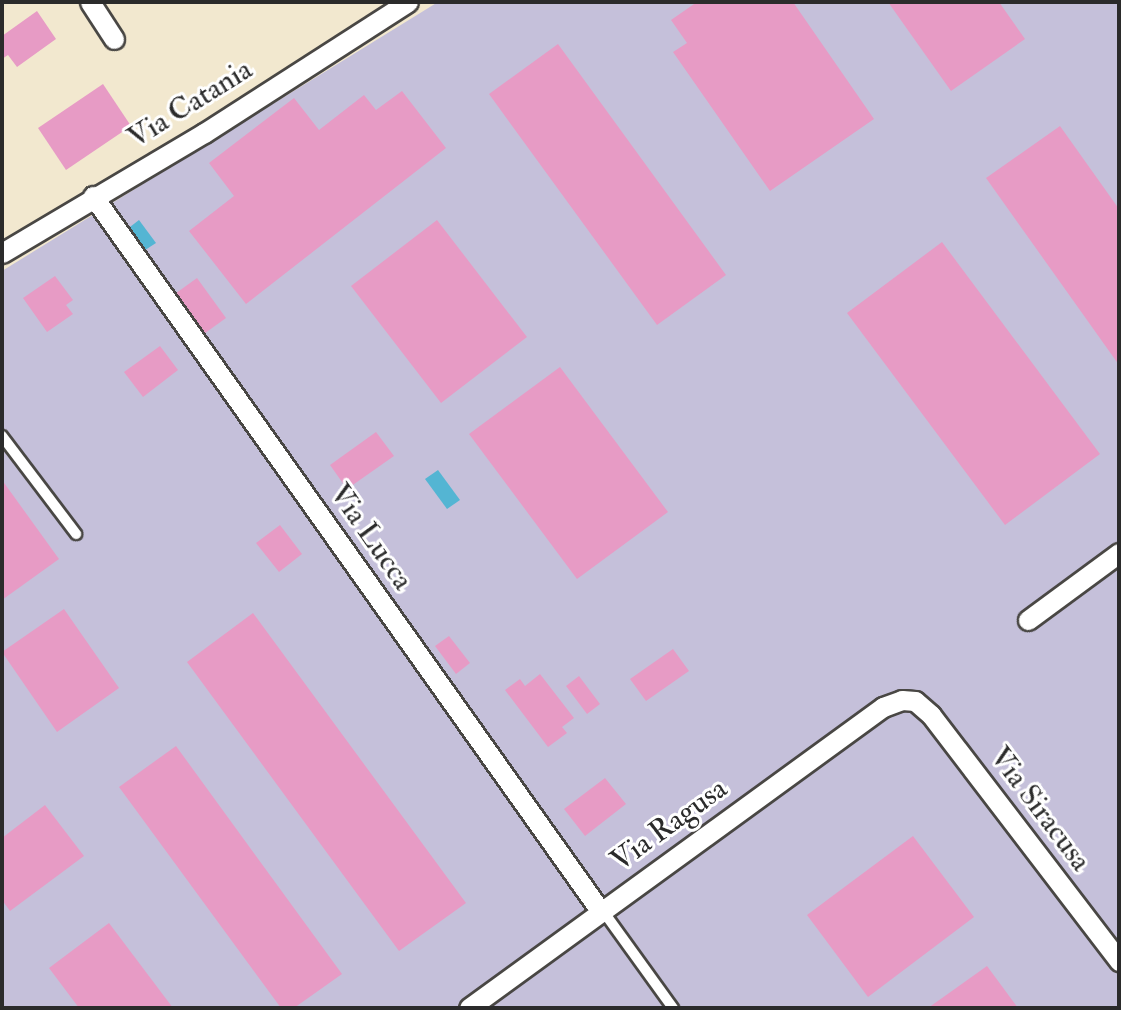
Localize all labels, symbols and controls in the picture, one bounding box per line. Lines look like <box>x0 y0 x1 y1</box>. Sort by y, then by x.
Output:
street label: Via Catania <box>121 52 259 156</box>
street label: Via Lucca <box>321 477 421 597</box>
street label: Via Siracusa <box>982 740 1098 878</box>
street label: Via Ragusa <box>604 771 734 879</box>

